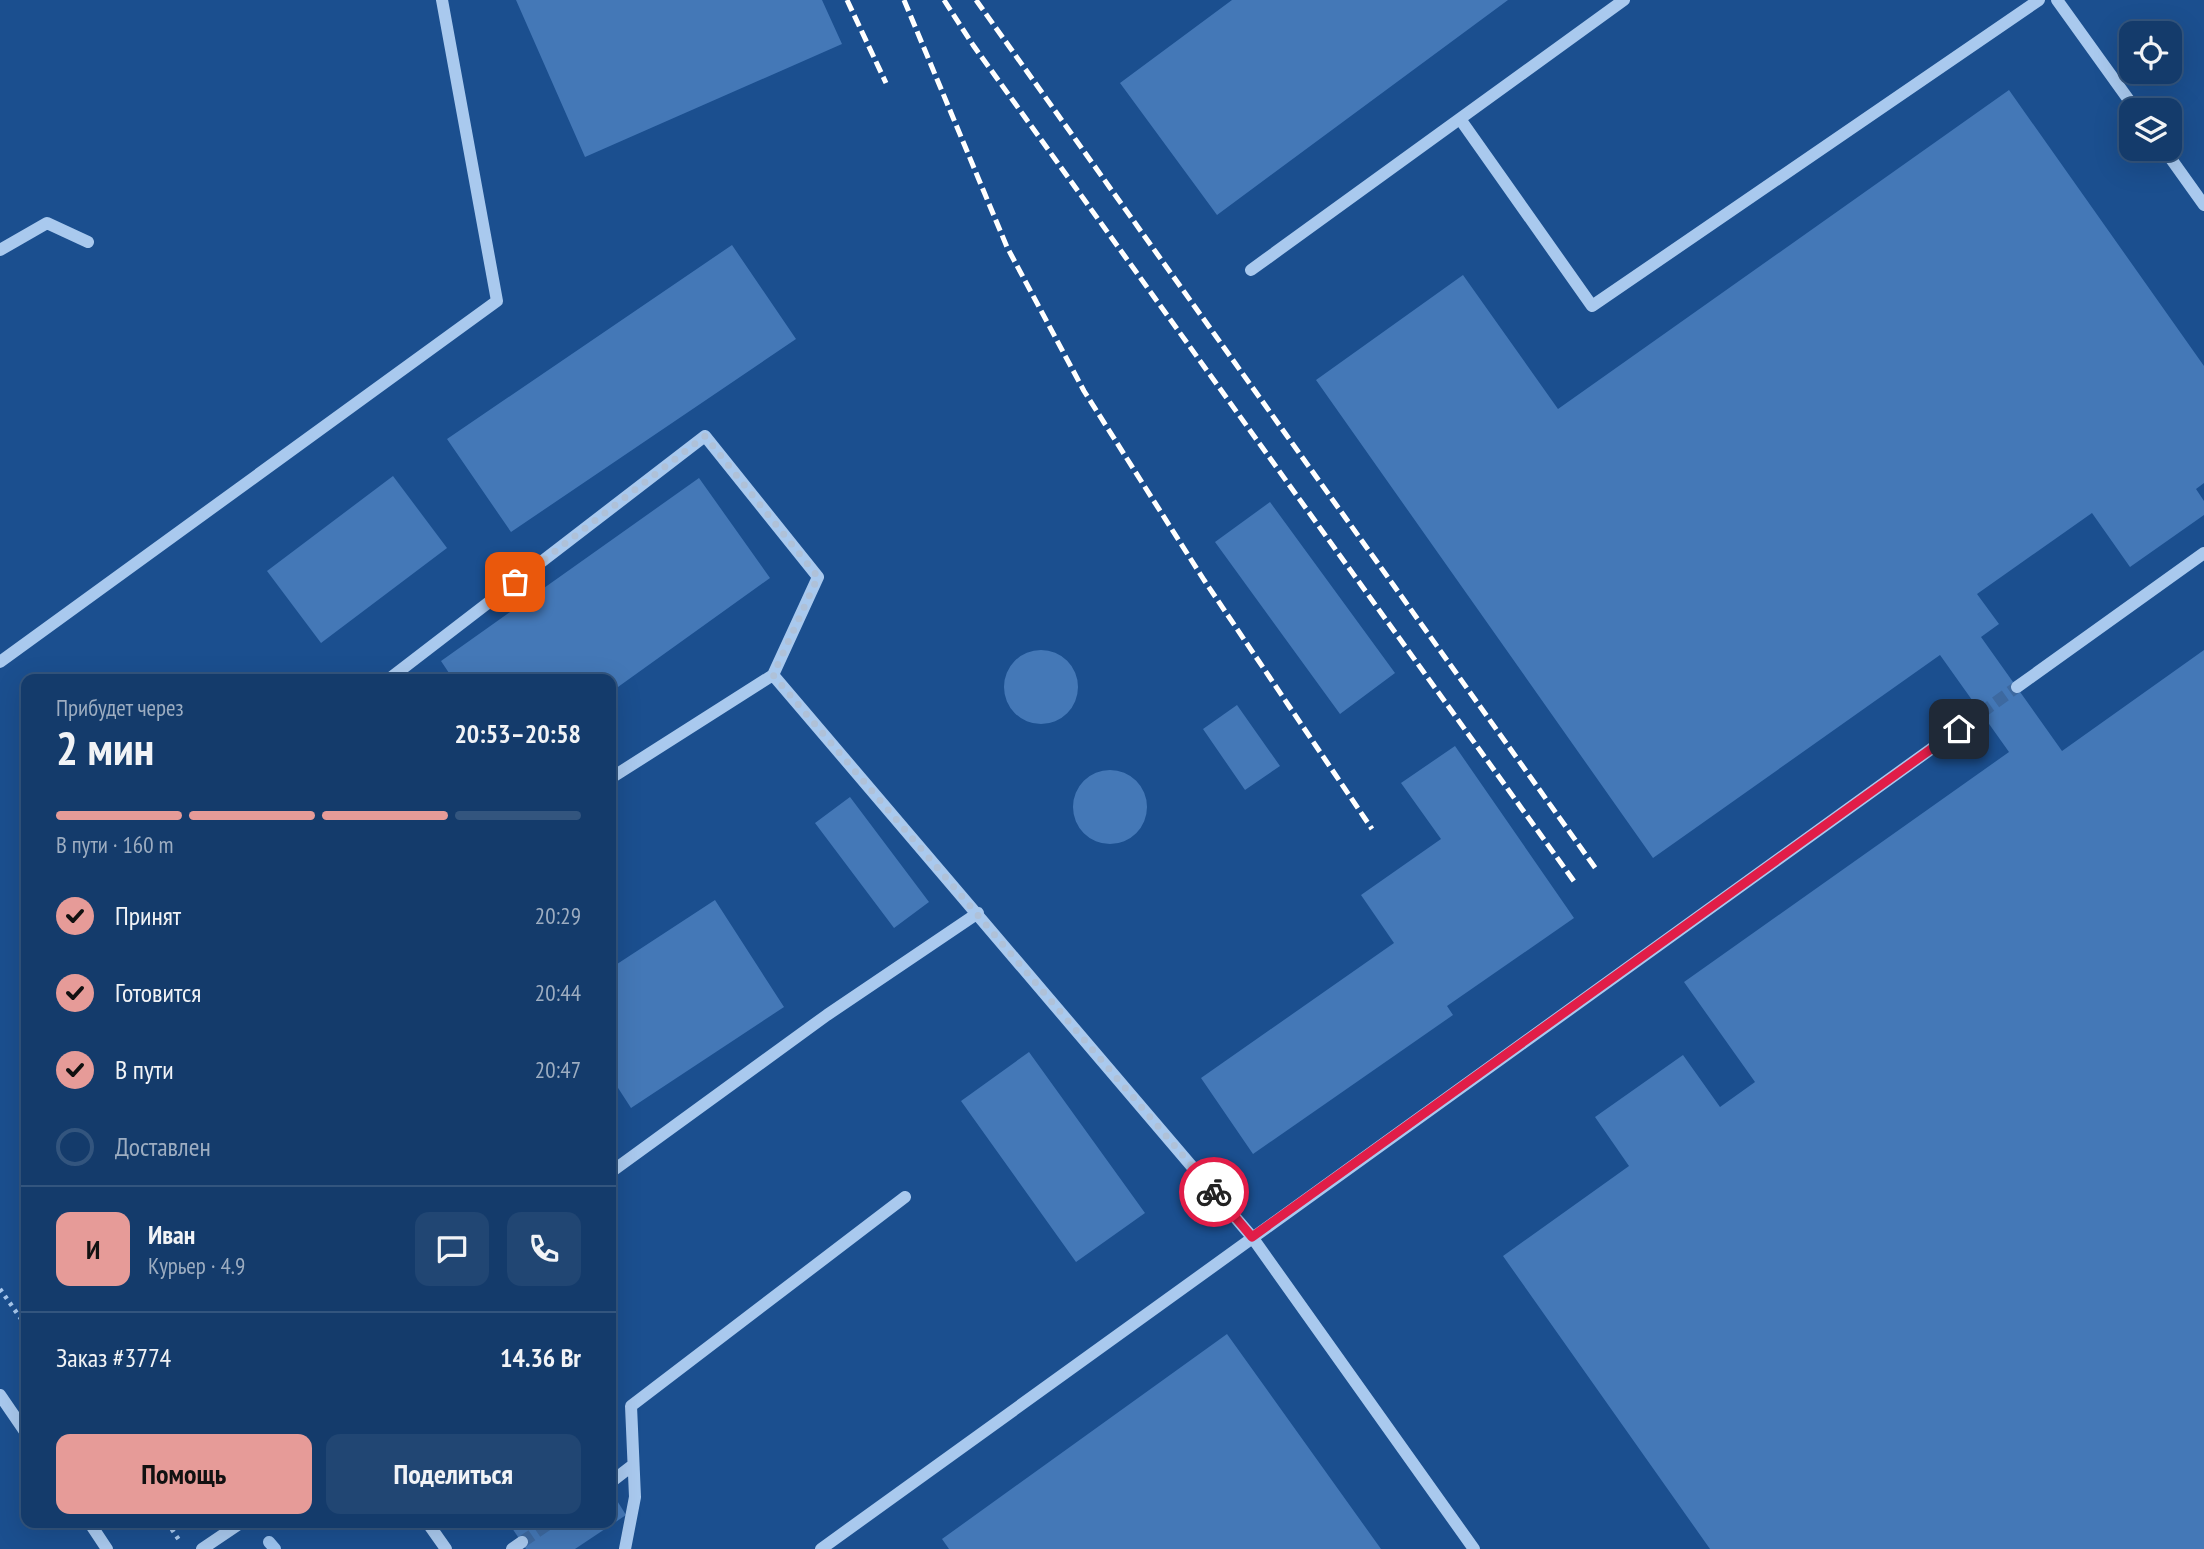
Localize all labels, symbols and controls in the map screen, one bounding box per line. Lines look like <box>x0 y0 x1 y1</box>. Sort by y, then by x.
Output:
map controls <box>2119 21 2182 161</box>
button: locate <box>2119 21 2182 84</box>
button: layers <box>2119 98 2182 161</box>
pin <box>485 552 545 612</box>
icon: bag <box>496 563 534 601</box>
text: Прибудет через <box>56 693 184 722</box>
pin <box>1929 699 1989 759</box>
icon: home <box>1940 710 1978 748</box>
text: 20:53–20:58 <box>454 717 581 750</box>
text: 2 мин <box>56 718 154 778</box>
text: В пути · 160 m <box>56 830 173 859</box>
icon: check <box>56 897 94 935</box>
text: Принят <box>115 899 181 932</box>
text: 20:29 <box>535 901 581 930</box>
icon: check <box>56 974 94 1012</box>
text: Готовится <box>115 976 201 1009</box>
text: 20:44 <box>535 978 581 1007</box>
icon: check <box>56 1051 94 1089</box>
text: В пути <box>115 1053 174 1086</box>
text: 20:47 <box>535 1055 581 1084</box>
text: Доставлен <box>115 1130 211 1163</box>
courier <box>1179 1157 1249 1227</box>
icon: bike <box>1195 1173 1233 1211</box>
button: chat <box>415 1212 489 1286</box>
button: phone <box>507 1212 581 1286</box>
text: Иван <box>148 1218 195 1251</box>
text: И <box>86 1233 100 1266</box>
text: Курьер · 4.9 <box>148 1251 245 1280</box>
text: Заказ #3774 <box>56 1341 171 1374</box>
text: 14.36 Br <box>500 1341 581 1374</box>
button: Помощь <box>56 1434 312 1514</box>
button: Поделиться <box>326 1434 581 1514</box>

